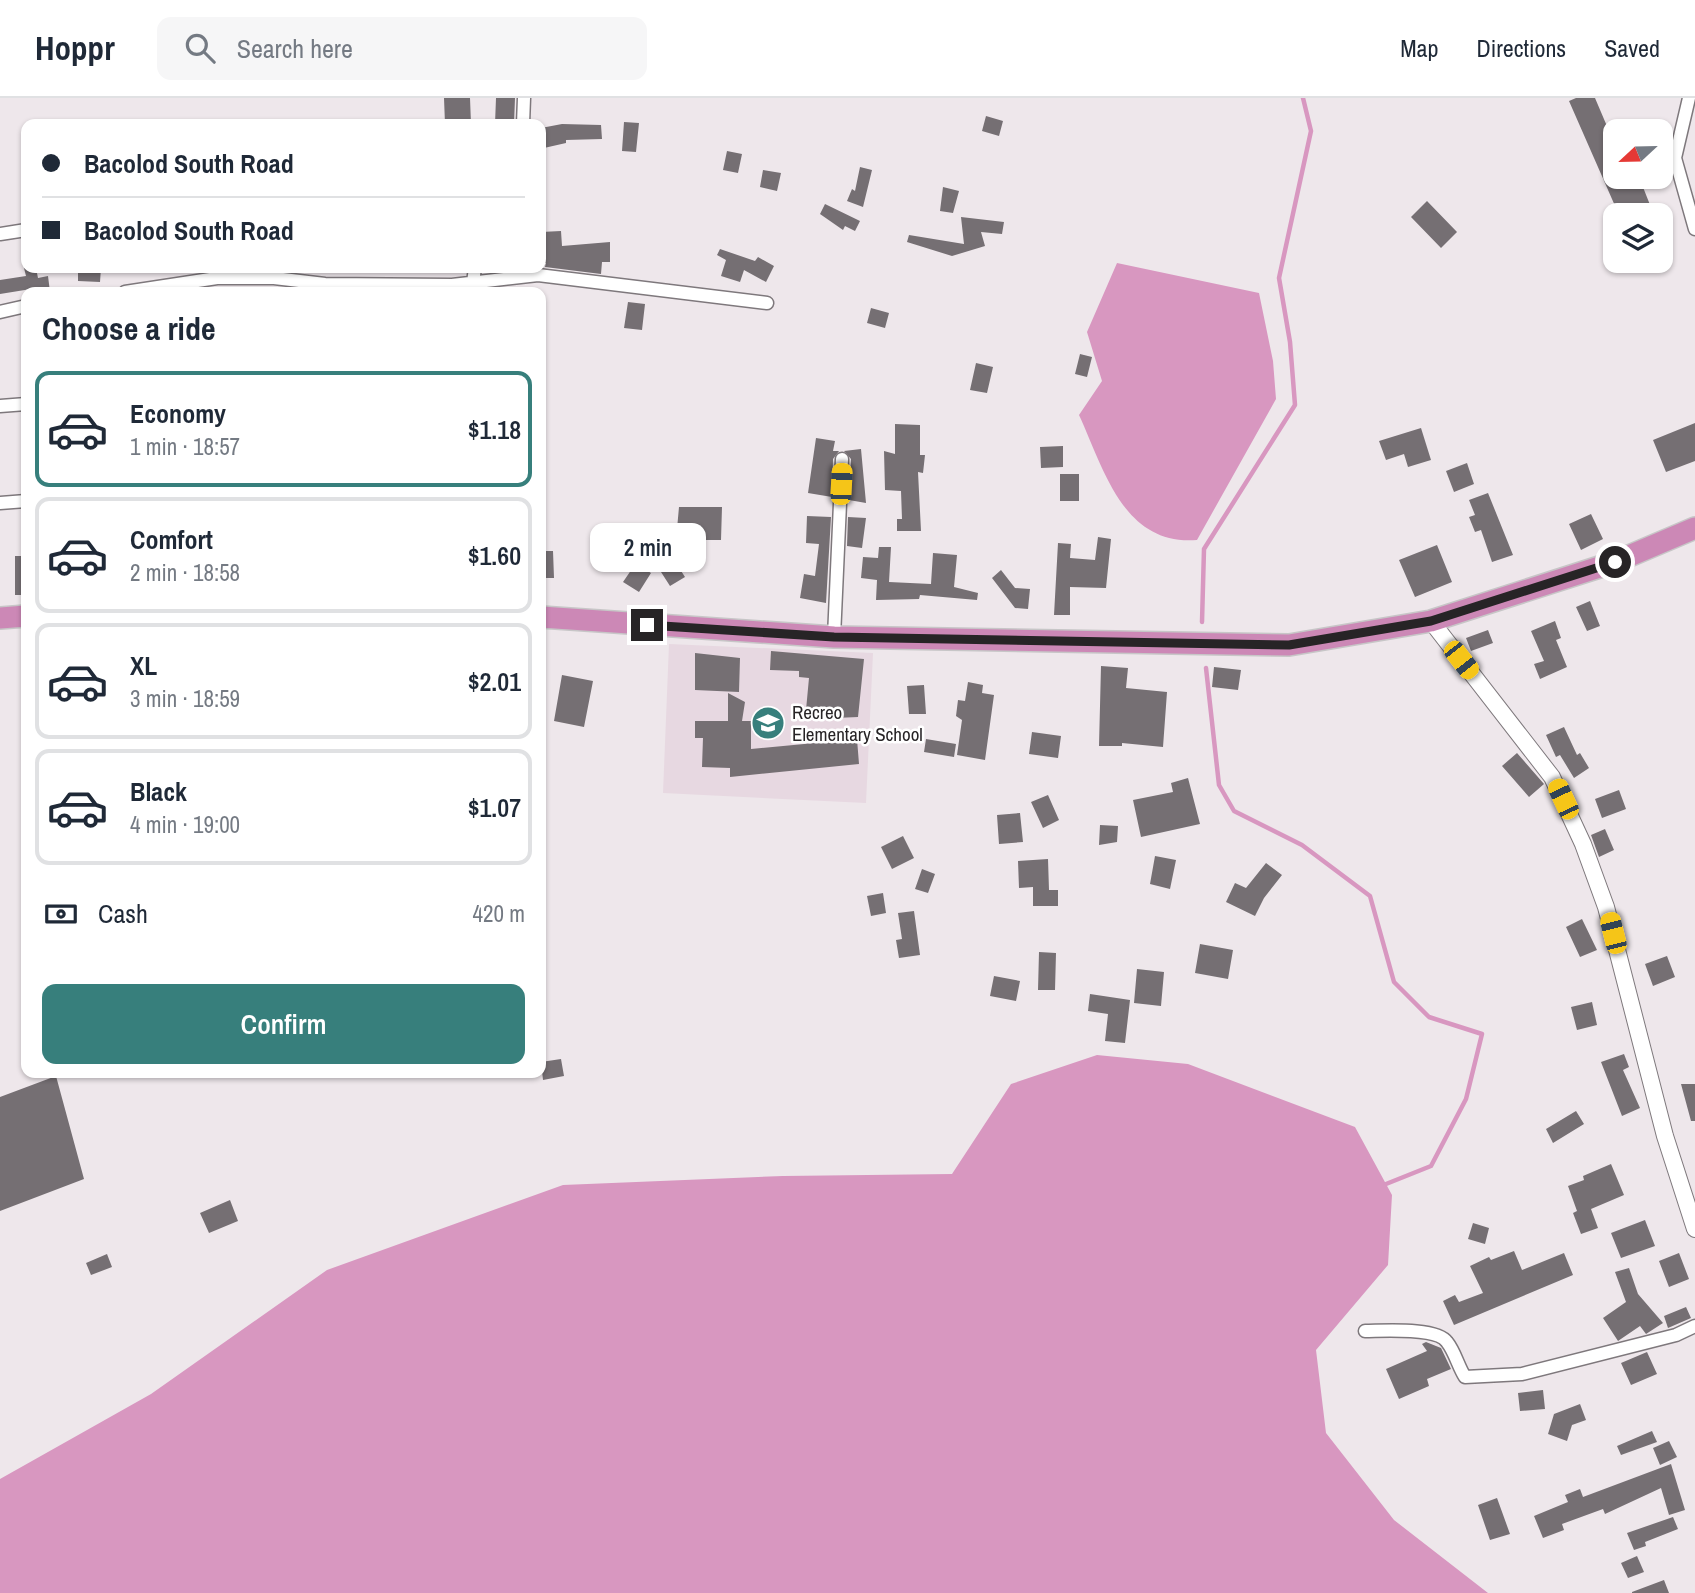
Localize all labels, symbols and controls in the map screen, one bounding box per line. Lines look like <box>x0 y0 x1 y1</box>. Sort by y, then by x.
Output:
search box <box>157 17 647 80</box>
text: Hoppr <box>35 26 115 70</box>
icon: search <box>181 29 219 67</box>
text: Search here <box>237 31 353 66</box>
text: Map <box>1400 32 1438 64</box>
text: Directions <box>1476 32 1566 64</box>
text: Saved <box>1604 32 1660 64</box>
north arrow <box>1603 119 1673 189</box>
map controls <box>1603 119 1673 273</box>
text: Bacolod South Road <box>84 146 294 181</box>
button: layers <box>1603 203 1673 273</box>
text: Bacolod South Road <box>84 213 294 248</box>
text: Choose a ride <box>42 307 216 350</box>
text: Economy <box>130 396 226 431</box>
icon: car <box>46 398 109 461</box>
text: $1.18 <box>468 412 521 447</box>
text: 1 min · 18:57 <box>130 431 240 462</box>
car <box>830 462 853 506</box>
text: Comfort <box>130 522 213 557</box>
icon: car <box>46 524 109 587</box>
callout: 2 min <box>589 524 705 573</box>
text: 2 min <box>624 532 672 563</box>
text: $1.60 <box>468 538 521 573</box>
route start <box>1599 546 1631 578</box>
text: 2 min · 18:58 <box>130 557 240 588</box>
route end <box>631 609 663 641</box>
car <box>1440 637 1483 683</box>
text: XL <box>130 648 157 683</box>
icon: car <box>46 650 109 713</box>
text: $2.01 <box>468 664 521 699</box>
text: 3 min · 18:59 <box>130 683 240 714</box>
place label: Recreo Elementary School <box>792 699 923 747</box>
school or university icon: Recreo Elementary School <box>749 704 787 742</box>
text: Black <box>130 774 187 809</box>
icon: car <box>46 776 109 839</box>
car <box>1545 776 1582 822</box>
text: $1.07 <box>468 790 521 825</box>
text: 4 min · 19:00 <box>130 809 240 840</box>
icon: cash <box>42 895 80 933</box>
text: Cash <box>98 896 148 931</box>
text: 420 m <box>473 898 525 929</box>
car <box>1598 910 1629 956</box>
button: Confirm <box>42 984 525 1064</box>

